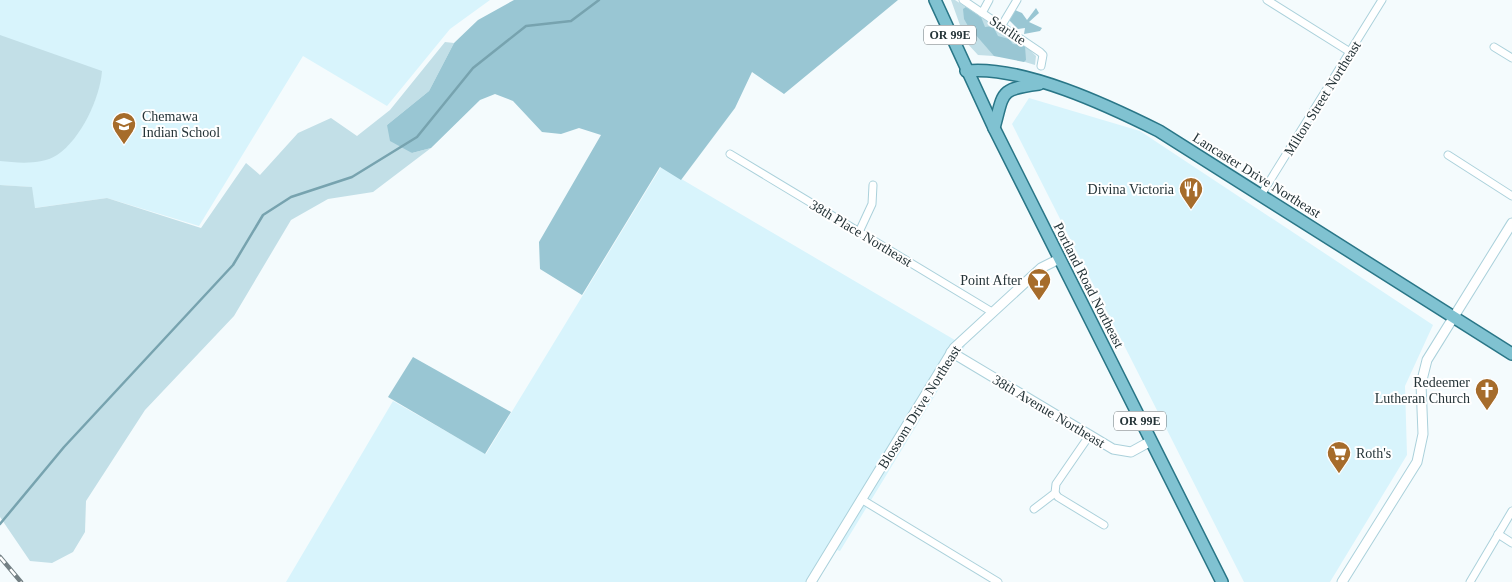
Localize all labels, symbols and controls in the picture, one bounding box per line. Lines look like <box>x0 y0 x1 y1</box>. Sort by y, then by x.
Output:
street label: Starlite <box>987 13 1029 48</box>
road number: OR 99E <box>924 26 976 44</box>
street label: Milton Street Northeast <box>1281 38 1364 158</box>
place label: Chemawa Indian School <box>142 109 220 140</box>
school or university icon: Chemawa Indian School <box>111 111 137 145</box>
street label: Lancaster Drive Northeast <box>1190 130 1323 221</box>
restaurant icon: Divina Victoria <box>1178 176 1204 210</box>
place label: Divina Victoria <box>1088 182 1175 197</box>
street label: 38th Place Northeast <box>807 197 915 270</box>
street label: Portland Road Northeast <box>1050 220 1127 350</box>
bar icon: Point After <box>1026 267 1052 301</box>
place label: Point After <box>960 273 1022 288</box>
street label: Blossom Drive Northeast <box>875 343 964 472</box>
street label: 38th Avenue Northeast <box>990 372 1108 451</box>
place label: Redeemer Lutheran Church <box>1375 375 1470 406</box>
church icon: Redeemer Lutheran Church <box>1474 377 1500 411</box>
road number: OR 99E <box>1114 412 1166 431</box>
supermarket icon: Roth's <box>1326 440 1352 474</box>
place label: Roth's <box>1356 446 1391 461</box>

